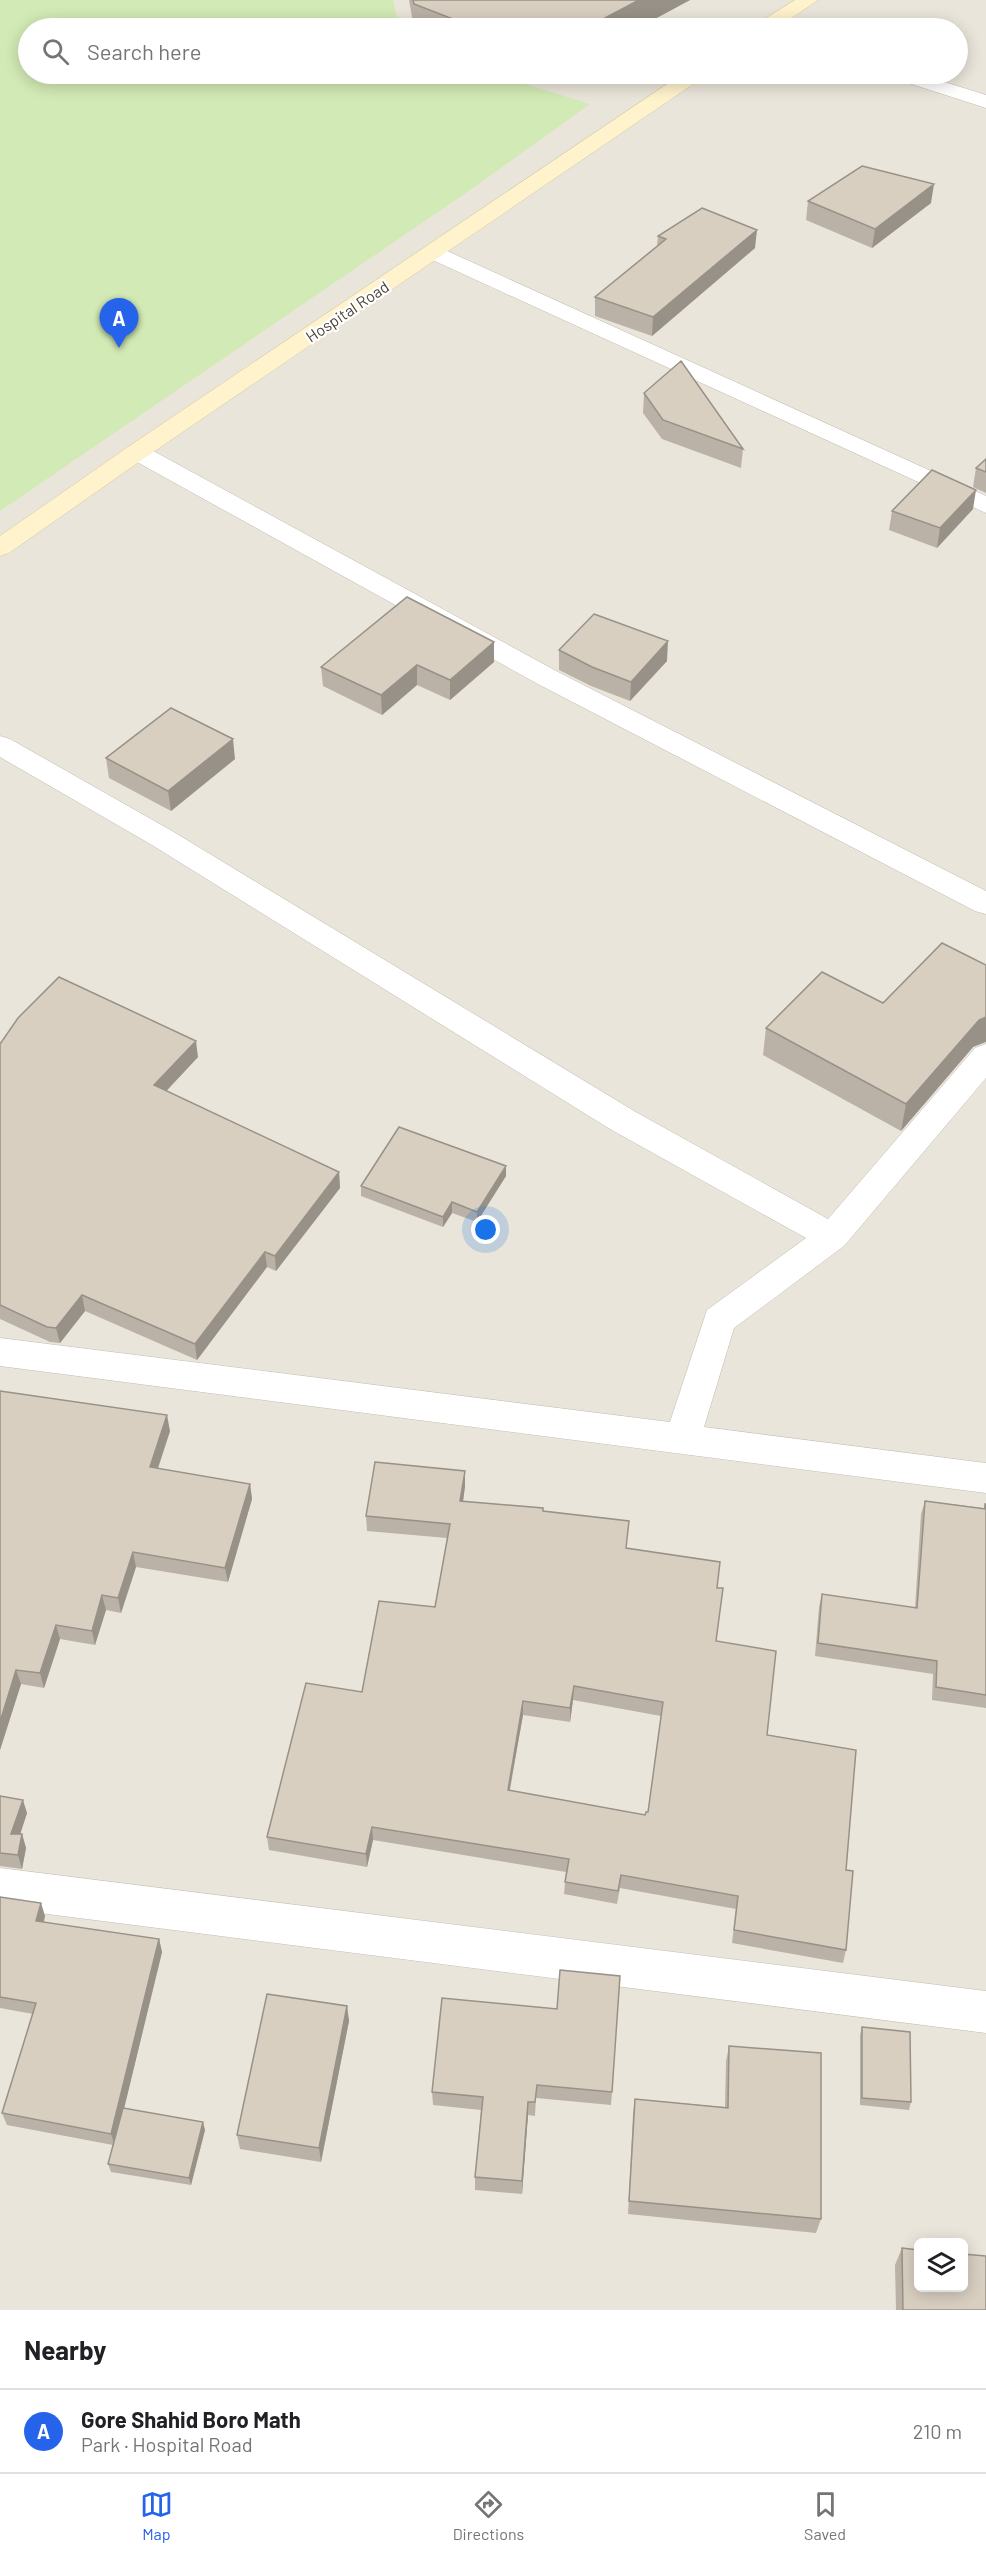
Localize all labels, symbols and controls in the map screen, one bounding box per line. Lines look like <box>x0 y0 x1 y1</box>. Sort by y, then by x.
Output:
search box <box>18 18 968 84</box>
icon: search <box>39 35 72 68</box>
text: Search here <box>87 38 201 64</box>
street label: Hospital Road <box>302 276 392 346</box>
pin: A <box>100 298 138 348</box>
your location <box>471 1215 500 1244</box>
map controls <box>914 2238 968 2292</box>
button: layers <box>914 2238 968 2292</box>
text: Nearby <box>24 2334 106 2365</box>
text: Gore Shahid Boro Math <box>81 2406 301 2432</box>
text: A <box>37 2419 50 2443</box>
text: 210 m <box>913 2419 962 2443</box>
text: Park · Hospital Road <box>81 2432 253 2456</box>
tab: Map <box>140 2488 173 2543</box>
tab: Directions <box>453 2488 524 2543</box>
tab: Saved <box>804 2488 846 2543</box>

